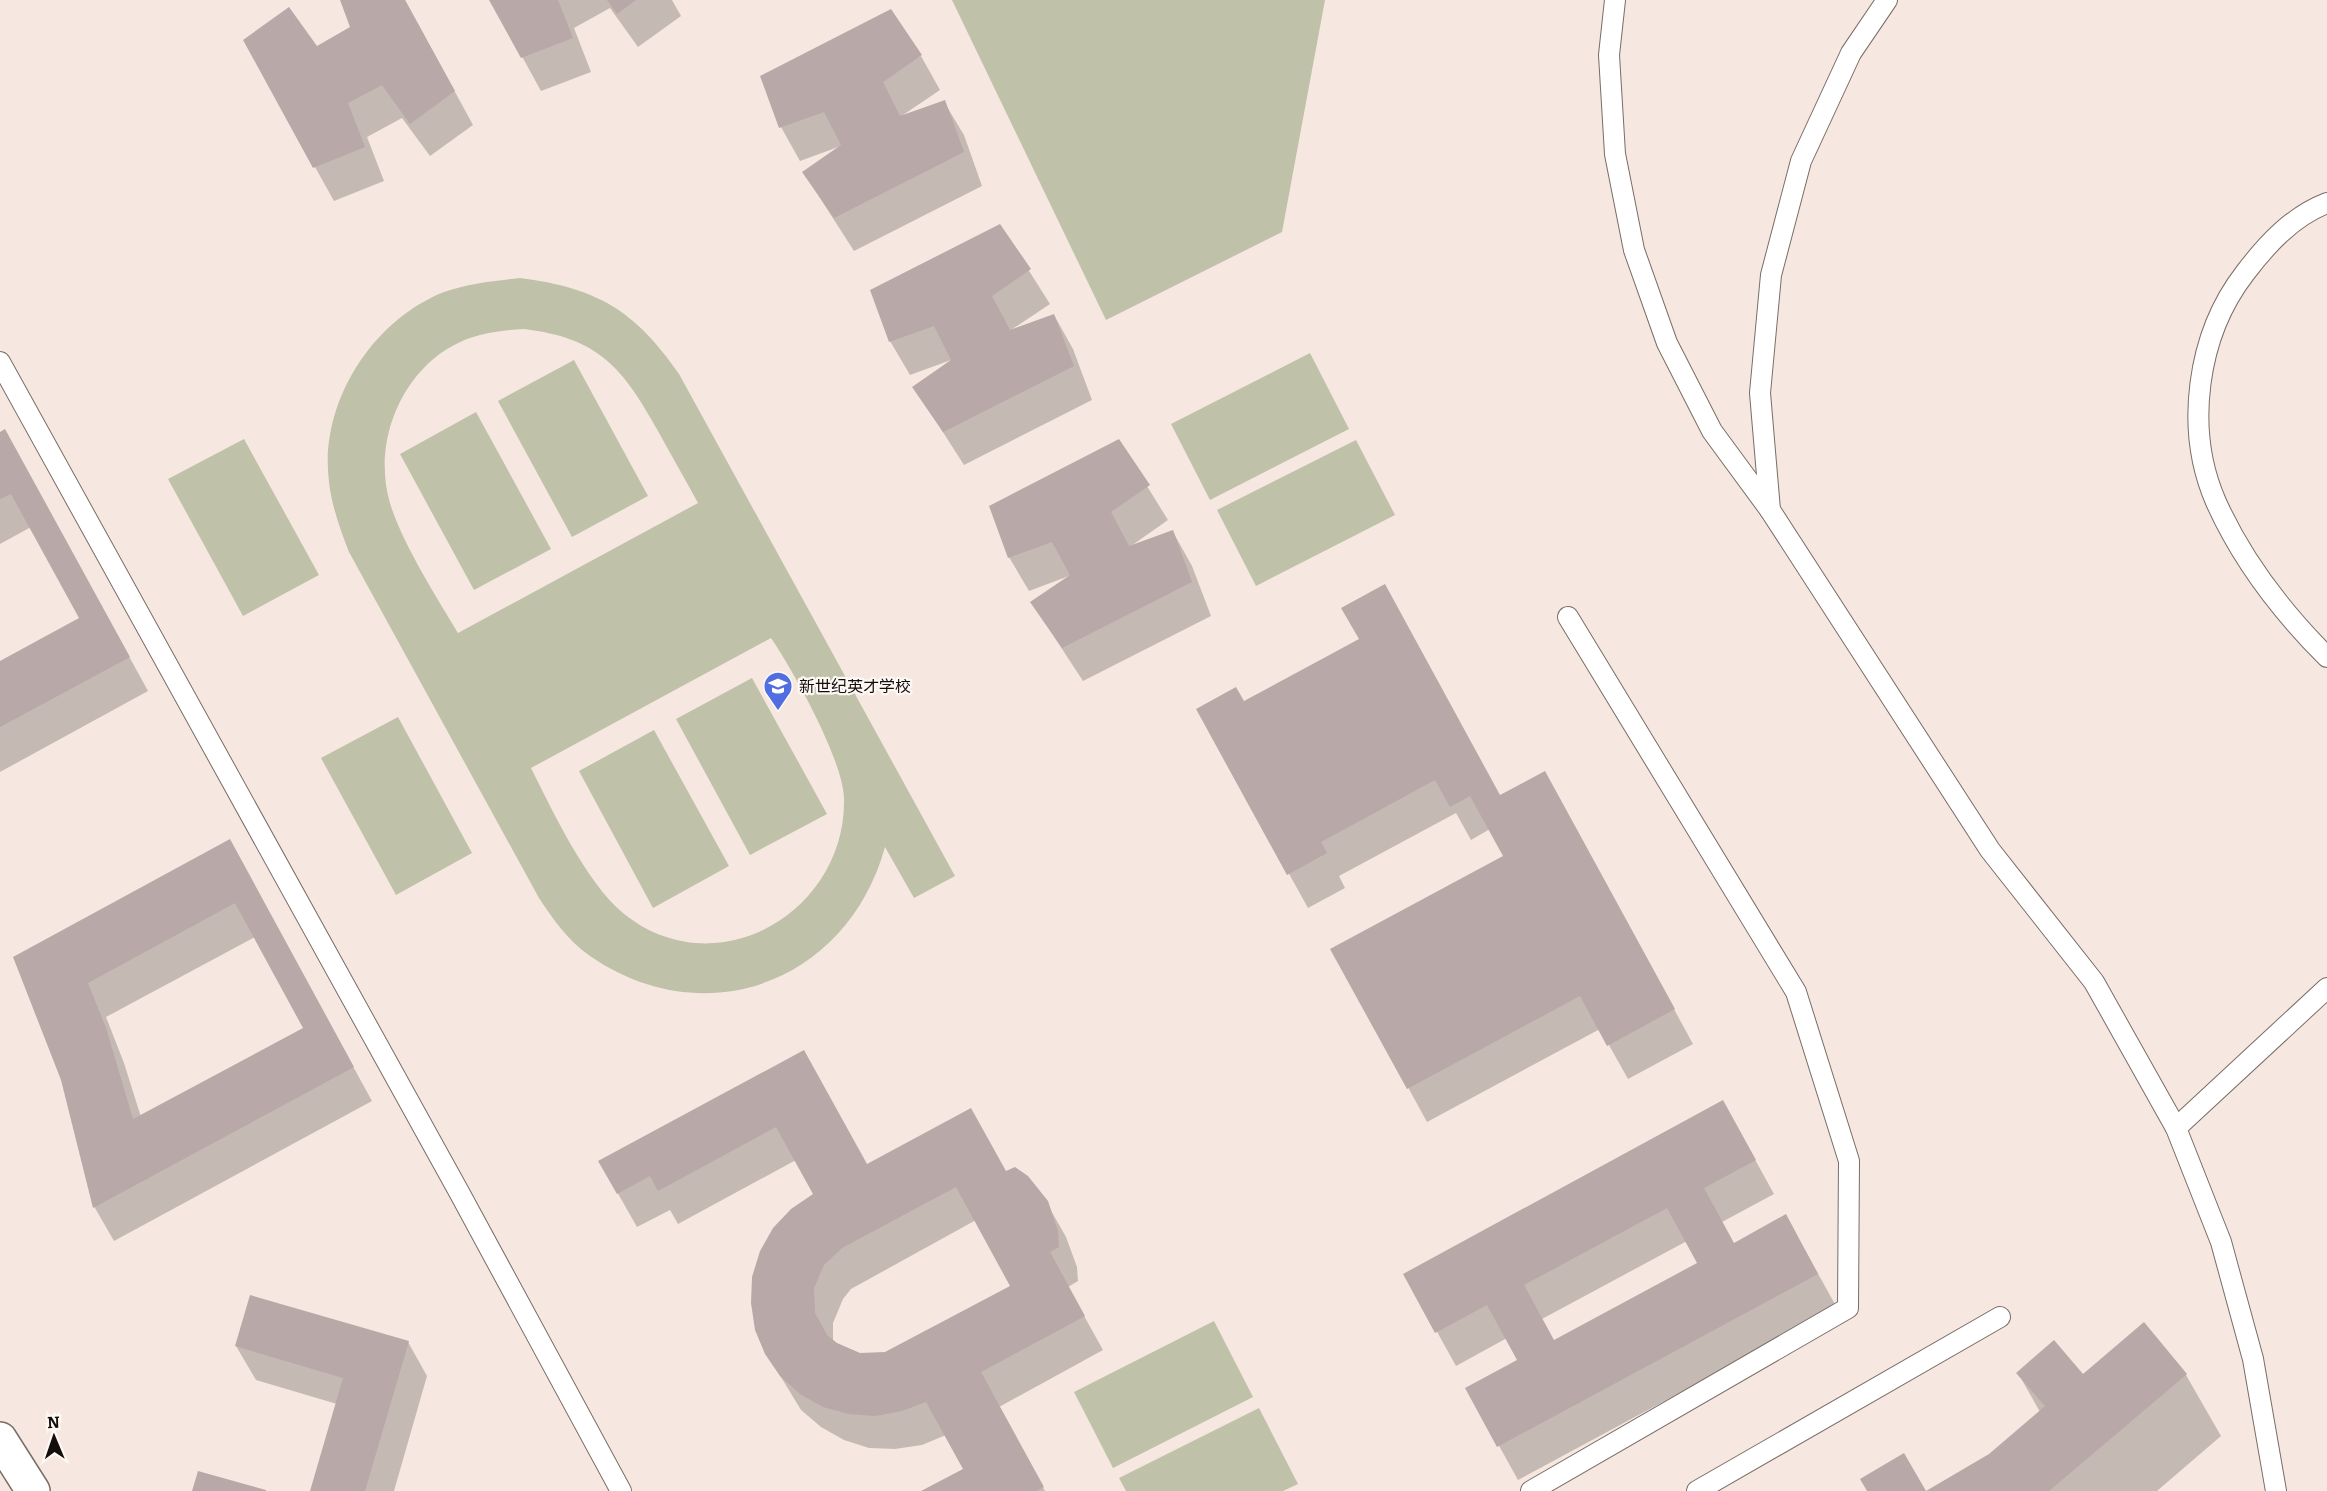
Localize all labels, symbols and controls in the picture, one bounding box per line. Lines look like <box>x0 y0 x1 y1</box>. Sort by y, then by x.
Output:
school or university icon: 新世纪英才学校 <box>762 670 794 712</box>
place label: 新世纪英才学校 <box>799 677 911 696</box>
north arrow <box>24 1407 84 1467</box>
text: N <box>47 1413 60 1432</box>

